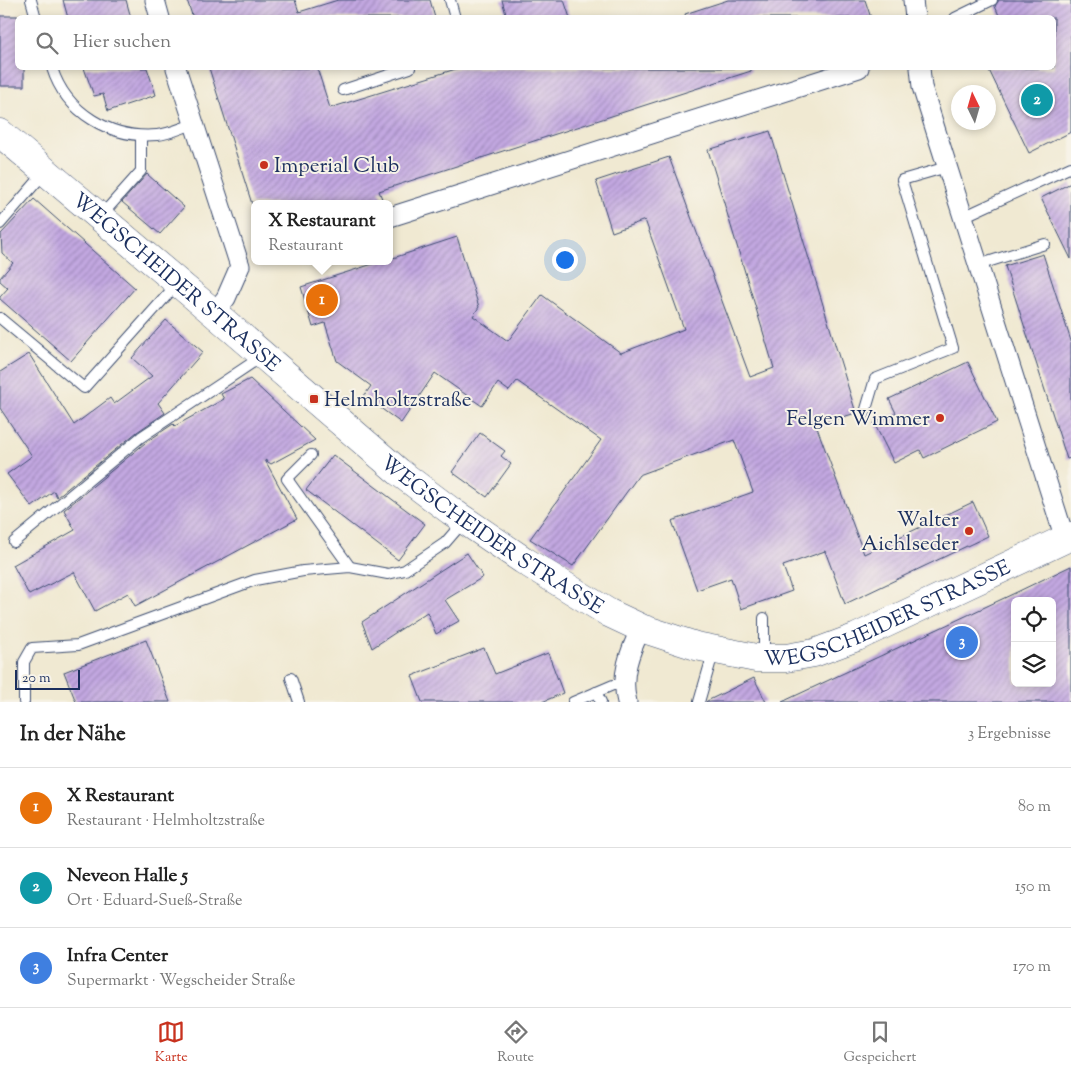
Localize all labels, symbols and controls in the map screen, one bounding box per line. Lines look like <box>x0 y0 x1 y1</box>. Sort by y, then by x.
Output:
search box <box>15 15 1056 70</box>
icon: search <box>33 29 61 57</box>
text: Hier suchen <box>73 29 171 56</box>
pin: 2 <box>1021 81 1053 119</box>
north arrow <box>951 85 996 130</box>
place label: Imperial Club <box>274 152 399 182</box>
marker: Imperial Club <box>258 159 270 171</box>
street label: WEGSCHEIDER STRASSE <box>65 187 286 381</box>
popup <box>251 200 393 265</box>
text: X Restaurant <box>268 208 376 235</box>
text: Restaurant <box>268 235 343 258</box>
your location <box>552 247 578 273</box>
pin: 1 <box>306 281 338 319</box>
place label: Helmholtzstraße <box>324 386 472 416</box>
marker: Helmholtzstraße <box>308 393 320 405</box>
place label: Felgen Wimmer <box>786 405 930 435</box>
marker: Felgen Wimmer <box>934 412 946 424</box>
street label: WEGSCHEIDER STRASSE <box>373 449 609 623</box>
place label: Walter Aichlseder <box>861 506 959 560</box>
marker: Walter Aichlseder <box>963 525 975 537</box>
street label: WEGSCHEIDER STRASSE <box>764 553 1016 675</box>
map controls <box>1011 597 1056 687</box>
button: locate <box>1011 597 1056 642</box>
pin: 3 <box>946 623 978 661</box>
button: layers <box>1011 642 1056 687</box>
scale bar <box>15 667 80 690</box>
text: 20 m <box>22 669 51 689</box>
text: In der Nähe <box>20 720 126 750</box>
text: 3 Ergebnisse <box>968 723 1051 746</box>
text: X Restaurant <box>67 783 174 810</box>
text: 1 <box>33 796 39 819</box>
text: 80 m <box>1018 796 1051 819</box>
text: Restaurant · Helmholtzstraße <box>67 810 265 833</box>
text: Neveon Halle 5 <box>67 863 188 890</box>
text: 2 <box>32 876 40 899</box>
text: 150 m <box>1015 876 1051 899</box>
text: Ort · Eduard-Sueß-Straße <box>67 890 243 913</box>
text: Infra Center <box>67 943 168 970</box>
text: 3 <box>33 956 39 979</box>
text: 170 m <box>1013 956 1051 979</box>
text: Supermarkt · Wegscheider Straße <box>67 970 295 993</box>
tab: Karte <box>155 1018 188 1068</box>
tab: Route <box>497 1018 534 1068</box>
tab: Gespeichert <box>844 1018 916 1068</box>

